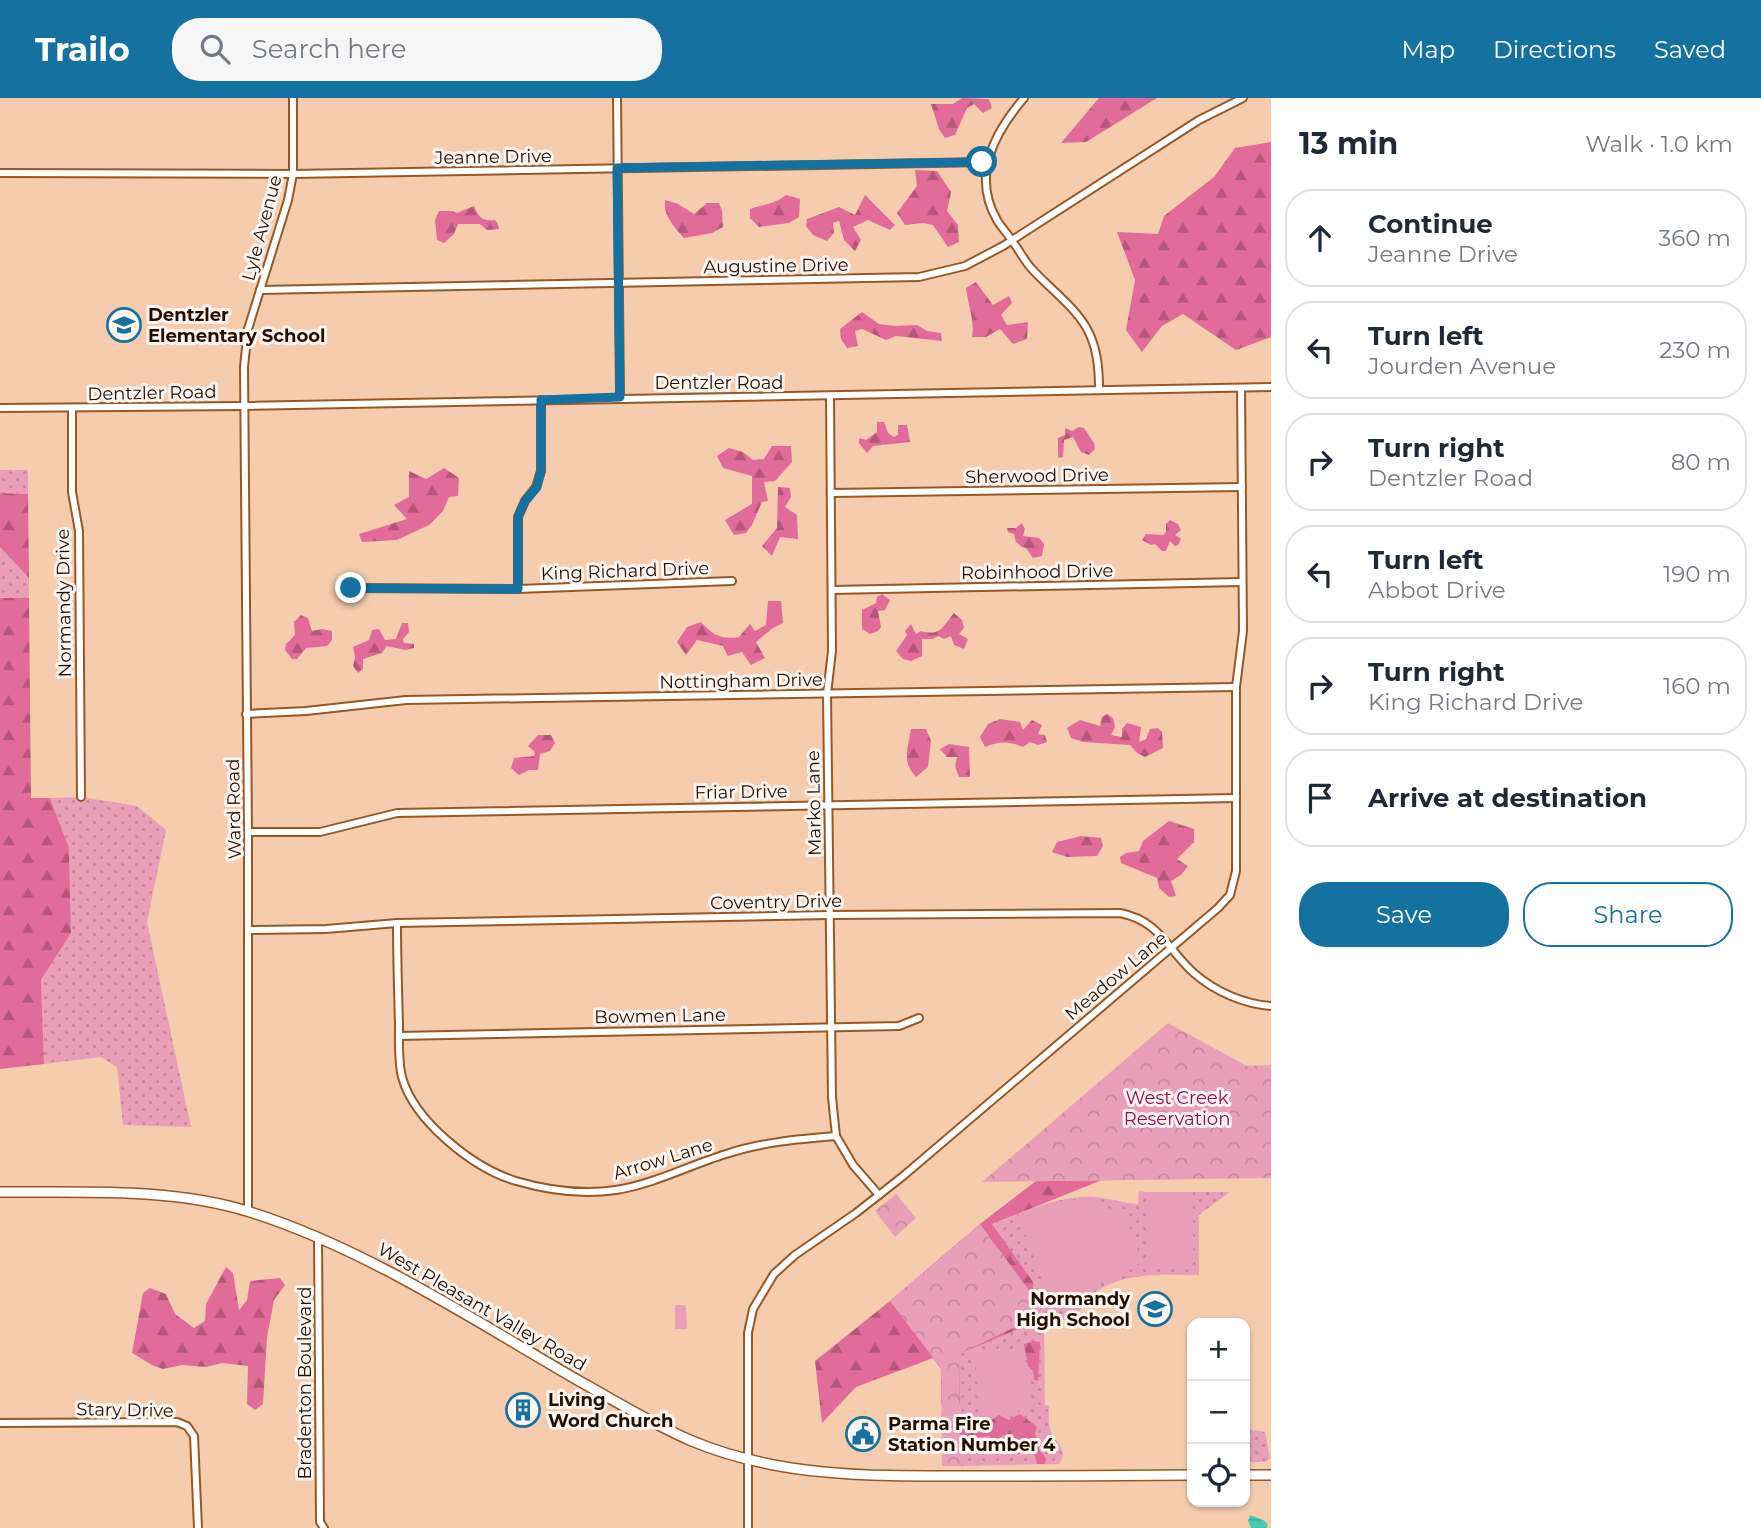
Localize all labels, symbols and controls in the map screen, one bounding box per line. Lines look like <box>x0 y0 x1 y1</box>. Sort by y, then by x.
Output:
search box <box>172 18 662 81</box>
text: Trailo <box>35 29 130 69</box>
icon: search <box>196 30 234 68</box>
text: Search here <box>252 33 406 65</box>
text: Map <box>1402 35 1455 64</box>
text: Directions <box>1493 35 1616 64</box>
text: Saved <box>1654 35 1726 64</box>
text: 13 min <box>1299 125 1398 162</box>
text: Walk · 1.0 km <box>1585 130 1733 158</box>
street label: Jeanne Drive <box>433 145 552 169</box>
route start <box>966 146 997 177</box>
street label: Lyle Avenue <box>237 173 287 283</box>
text: Continue <box>1368 208 1493 240</box>
icon: ahead <box>1301 219 1339 257</box>
text: 360 m <box>1658 224 1731 252</box>
text: Jeanne Drive <box>1368 240 1518 268</box>
street label: Augustine Drive <box>703 254 849 278</box>
place label: Dentzler Elementary School <box>148 304 325 347</box>
school or university icon: Dentzler Elementary School <box>105 306 143 344</box>
text: Turn left <box>1368 320 1484 352</box>
icon: left <box>1301 331 1339 369</box>
text: 230 m <box>1659 336 1731 364</box>
text: Jourden Avenue <box>1368 352 1556 380</box>
street label: Dentzler Road <box>654 372 784 394</box>
street label: Dentzler Road <box>87 381 217 405</box>
text: Turn right <box>1368 432 1504 464</box>
icon: right <box>1301 443 1339 481</box>
text: 80 m <box>1671 448 1731 476</box>
street label: Sherwood Drive <box>965 464 1109 488</box>
text: Dentzler Road <box>1368 464 1533 492</box>
street label: Normandy Drive <box>52 528 76 678</box>
text: Turn left <box>1368 544 1484 576</box>
icon: left <box>1301 555 1339 593</box>
street label: King Richard Drive <box>540 557 710 585</box>
street label: Robinhood Drive <box>961 560 1113 584</box>
text: 190 m <box>1663 560 1731 588</box>
route end <box>335 572 366 603</box>
text: Abbot Drive <box>1368 576 1506 604</box>
text: Turn right <box>1368 656 1504 688</box>
icon: right <box>1301 667 1339 705</box>
street label: Nottingham Drive <box>659 669 823 693</box>
text: 160 m <box>1663 672 1731 700</box>
text: King Richard Drive <box>1368 688 1583 716</box>
street label: Marko Lane <box>802 750 826 856</box>
street label: Ward Road <box>222 759 246 859</box>
icon: arrive <box>1301 779 1339 817</box>
street label: Friar Drive <box>694 780 788 804</box>
text: Arrive at destination <box>1368 782 1647 814</box>
button: Save <box>1299 882 1509 947</box>
button: Share <box>1523 882 1733 947</box>
street label: Coventry Drive <box>710 890 842 914</box>
street label: Meadow Lane <box>1061 927 1172 1025</box>
street label: Bowmen Lane <box>594 1004 726 1028</box>
park label: West Creek Reservation <box>1124 1087 1230 1130</box>
street label: Arrow Lane <box>611 1133 715 1185</box>
street label: West Pleasant Valley Road <box>374 1238 590 1376</box>
street label: Bradenton Boulevard <box>294 1287 316 1479</box>
place label: Normandy High School <box>1016 1288 1130 1331</box>
school or university icon: Normandy High School <box>1136 1290 1174 1328</box>
map controls <box>1187 1318 1250 1507</box>
button: + <box>1187 1318 1250 1381</box>
button: − <box>1187 1381 1250 1444</box>
place label: Living Word Church <box>548 1389 673 1432</box>
building icon: Living Word Church <box>504 1391 542 1429</box>
street label: Stary Drive <box>76 1398 174 1422</box>
place label: Parma Fire Station Number 4 <box>888 1413 1056 1456</box>
public building icon: Parma Fire Station Number 4 <box>844 1415 882 1453</box>
button: locate <box>1187 1444 1250 1507</box>

